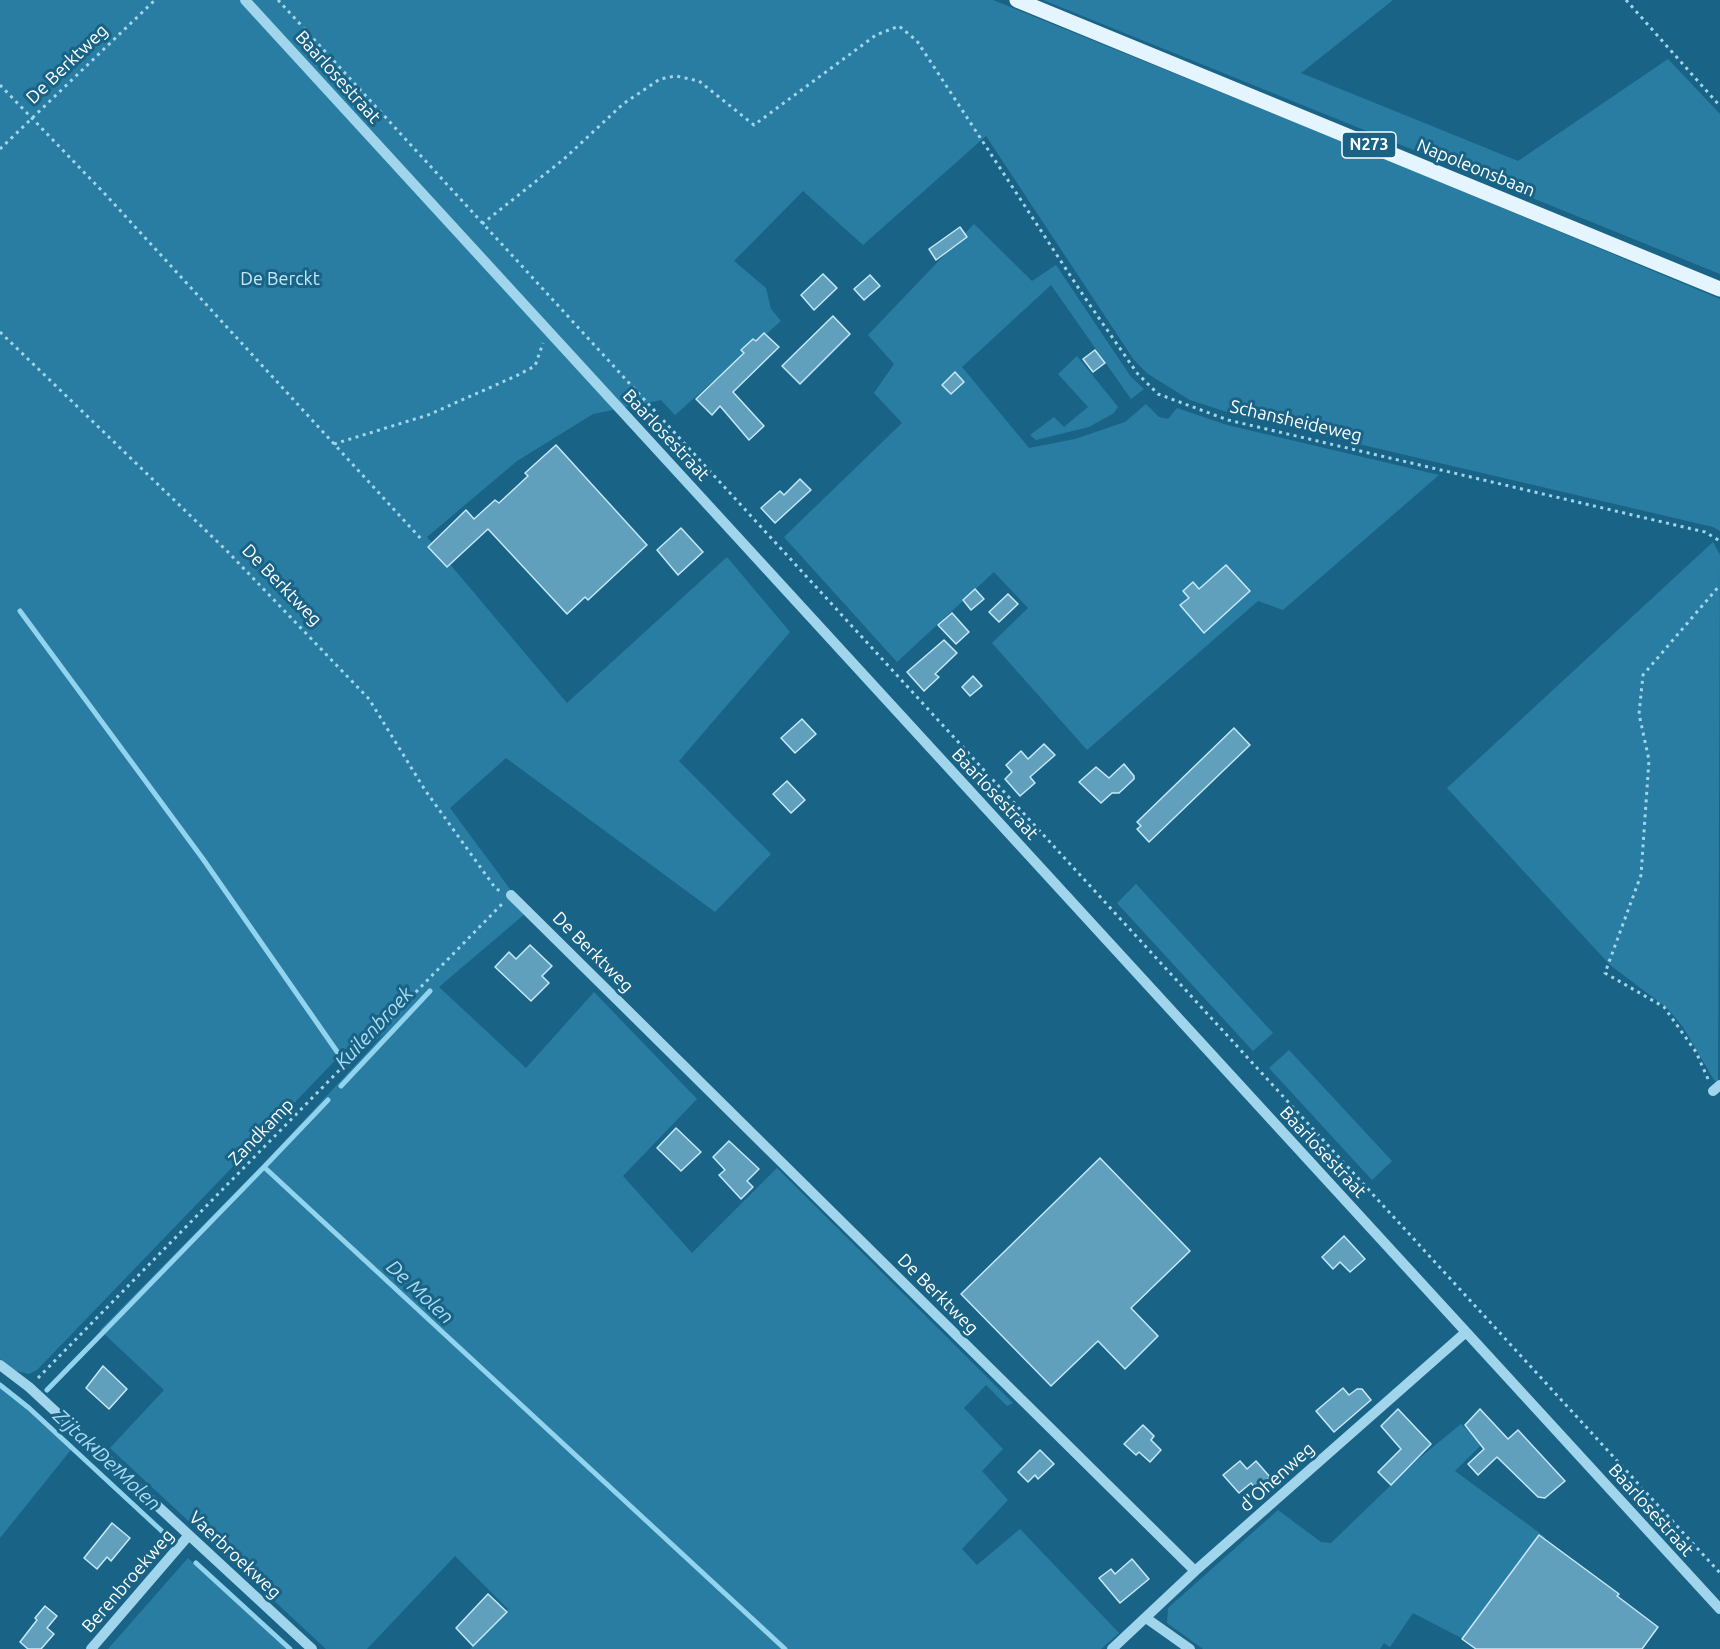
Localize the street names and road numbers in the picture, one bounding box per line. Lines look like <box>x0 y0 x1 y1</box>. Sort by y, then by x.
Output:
street label: De Berktweg <box>22 20 112 108</box>
street label: Baarlosestraat <box>291 26 385 128</box>
road number: N273 <box>1342 132 1396 158</box>
street label: Napoleonsbaan <box>1414 134 1538 202</box>
street label: Baarlosestraat <box>618 385 714 485</box>
street label: Schansheideweg <box>1228 395 1364 447</box>
street label: De Berktweg <box>238 540 326 630</box>
street label: Baarlosestraat <box>947 744 1043 844</box>
street label: De Berktweg <box>548 907 638 997</box>
street label: Zandkamp <box>224 1094 298 1170</box>
street label: Baarlosestraat <box>1275 1102 1371 1202</box>
street label: De Berktweg <box>893 1249 983 1339</box>
street label: d'Ohenweg <box>1235 1438 1319 1516</box>
street label: Baarlosestraat <box>1604 1459 1698 1561</box>
street label: Vaerbroekweg <box>184 1507 286 1603</box>
street label: Berenbroekweg <box>77 1525 179 1637</box>

